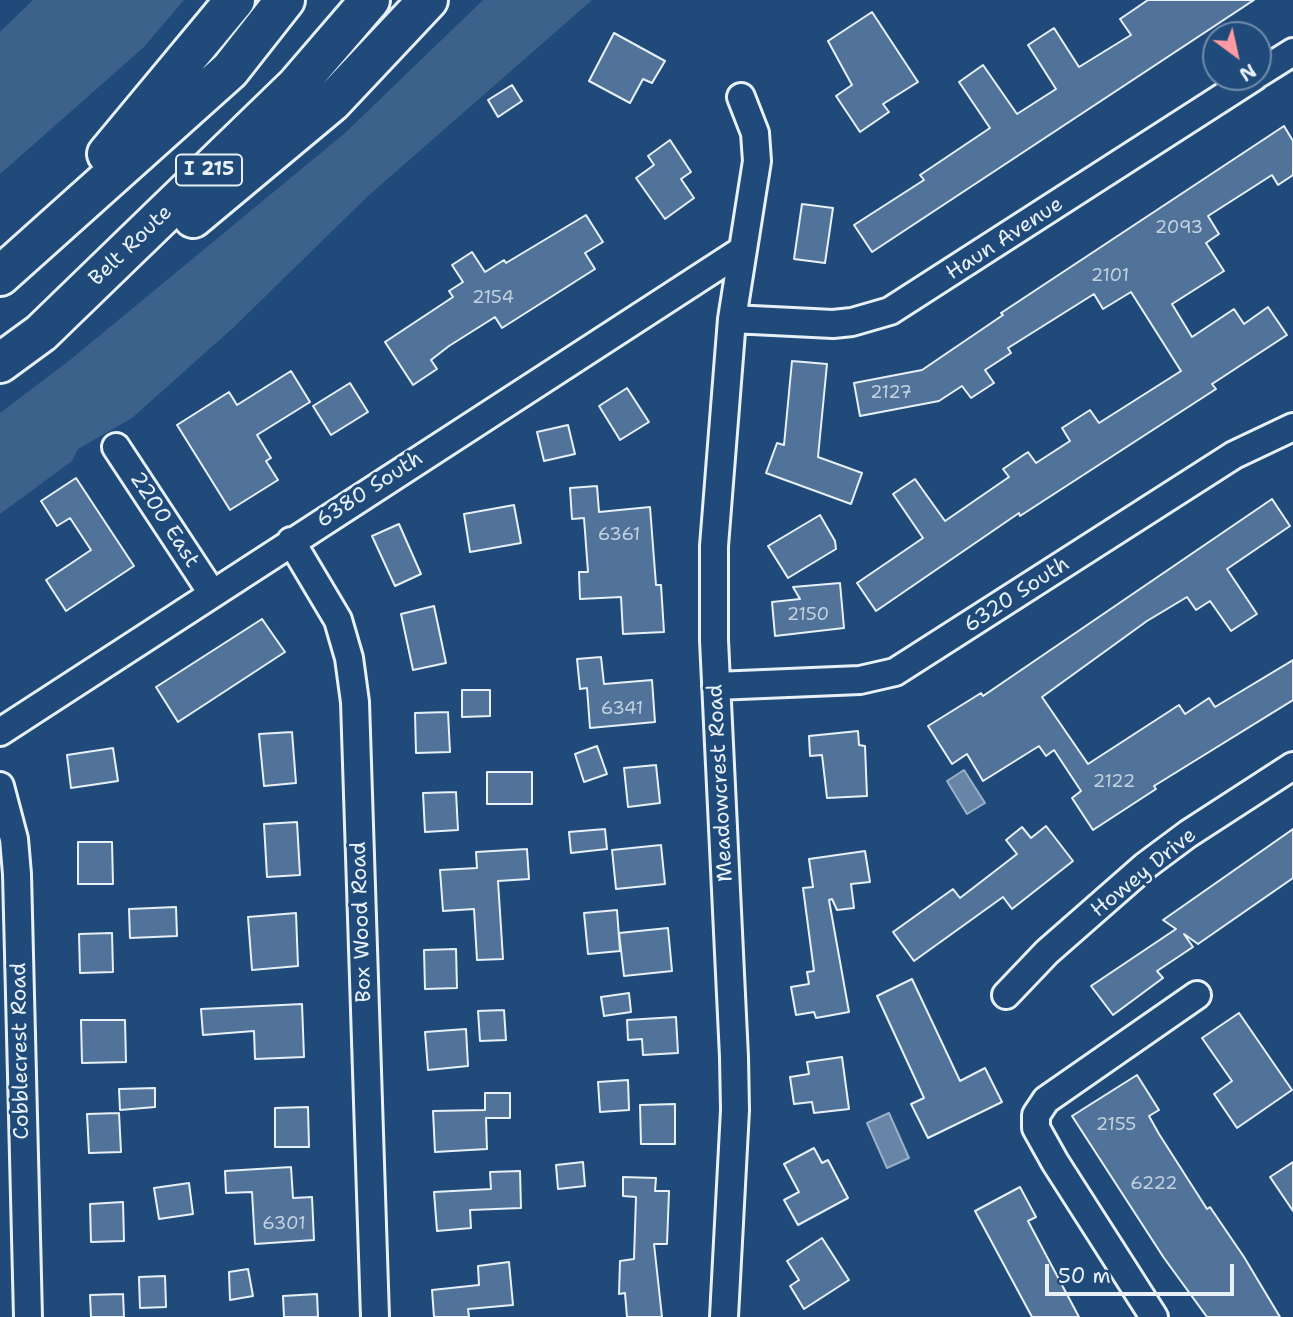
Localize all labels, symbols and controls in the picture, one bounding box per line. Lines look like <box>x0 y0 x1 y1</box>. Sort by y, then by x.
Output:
north arrow <box>1202 21 1272 91</box>
text: N <box>1234 58 1261 87</box>
road number: I 215 <box>176 154 242 186</box>
street label: Haun Avenue <box>942 192 1068 286</box>
street label: Belt Route <box>84 200 178 292</box>
house number: 2093 <box>1155 217 1203 239</box>
house number: 2101 <box>1091 265 1129 287</box>
house number: 2154 <box>472 287 514 309</box>
house number: 2127 <box>870 382 912 404</box>
street label: 6380 South <box>312 446 428 534</box>
street label: 2200 East <box>124 467 204 573</box>
house number: 6361 <box>598 524 640 546</box>
street label: 6320 South <box>960 552 1074 638</box>
house number: 2150 <box>787 604 829 626</box>
street label: Meadowcrest Road <box>703 684 739 882</box>
house number: 6341 <box>601 698 643 720</box>
house number: 2122 <box>1093 771 1135 793</box>
street label: Howey Drive <box>1086 823 1202 923</box>
street label: Box Wood Road <box>347 841 377 1003</box>
street label: Cobblecrest Road <box>7 962 35 1140</box>
house number: 2155 <box>1096 1114 1136 1136</box>
house number: 6222 <box>1130 1173 1178 1195</box>
house number: 6301 <box>262 1213 306 1235</box>
scale bar <box>1048 1250 1237 1294</box>
text: 50 m <box>1058 1262 1111 1290</box>

